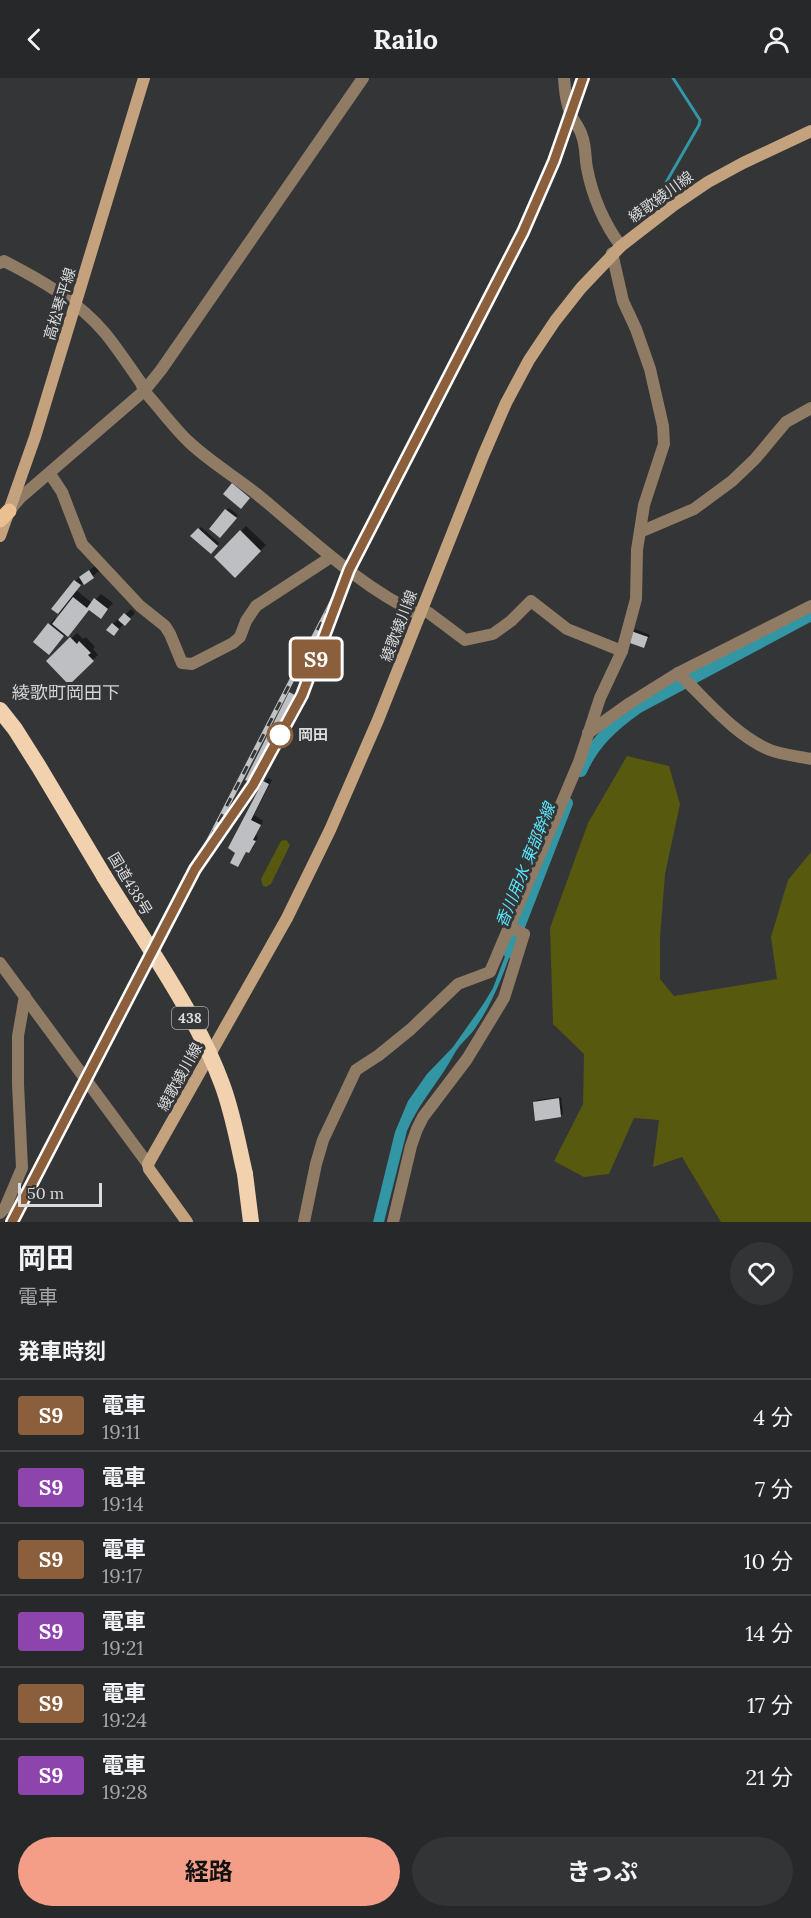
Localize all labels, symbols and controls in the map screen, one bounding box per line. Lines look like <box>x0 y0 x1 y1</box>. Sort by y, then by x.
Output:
text: Railo <box>373 22 438 56</box>
icon: back <box>18 23 51 56</box>
icon: person <box>760 23 793 56</box>
street label: 綾歌綾川線 <box>625 167 697 226</box>
street label: 高松琴平線 <box>39 265 80 343</box>
street label: 綾歌綾川線 <box>376 587 421 664</box>
line badge: S9 <box>289 640 343 678</box>
text: S9 <box>304 646 328 673</box>
district label: 綾歌町岡田下 <box>12 681 120 704</box>
marker: 岡田 <box>267 722 293 748</box>
place label: 岡田 <box>298 725 328 744</box>
water label: 香川用水 東部幹線 <box>491 798 560 930</box>
street label: 国道438号 <box>104 849 157 919</box>
road number: 438 <box>172 1007 208 1029</box>
street label: 綾歌綾川線 <box>153 1039 206 1114</box>
scale bar <box>18 1180 102 1208</box>
text: 50 m <box>27 1183 64 1203</box>
text: 岡田 <box>18 1240 74 1276</box>
button: heart <box>730 1242 793 1305</box>
text: 電車 <box>18 1284 58 1309</box>
text: 発車時刻 <box>18 1337 106 1365</box>
text: 電車 <box>102 1391 146 1419</box>
text: S9 <box>39 1402 63 1429</box>
text: 4 分 <box>753 1403 793 1431</box>
text: 19:11 <box>102 1419 140 1444</box>
text: 電車 <box>102 1463 146 1491</box>
text: S9 <box>39 1474 63 1501</box>
text: 7 分 <box>755 1475 793 1503</box>
text: 19:14 <box>102 1491 144 1516</box>
text: 電車 <box>102 1535 146 1563</box>
text: S9 <box>39 1546 63 1573</box>
text: 10 分 <box>744 1547 793 1575</box>
text: 19:17 <box>102 1563 142 1588</box>
text: 電車 <box>102 1607 146 1635</box>
text: S9 <box>39 1618 63 1645</box>
text: 14 分 <box>745 1619 793 1647</box>
text: 19:21 <box>102 1635 144 1660</box>
text: 電車 <box>102 1679 146 1707</box>
text: S9 <box>39 1690 63 1717</box>
text: 17 分 <box>747 1691 793 1719</box>
text: 19:24 <box>102 1707 147 1732</box>
text: 電車 <box>102 1751 146 1779</box>
text: S9 <box>39 1762 63 1789</box>
text: 21 分 <box>745 1763 793 1791</box>
text: 19:28 <box>102 1779 148 1804</box>
button: 経路 <box>18 1837 400 1906</box>
button: きっぷ <box>412 1837 793 1906</box>

